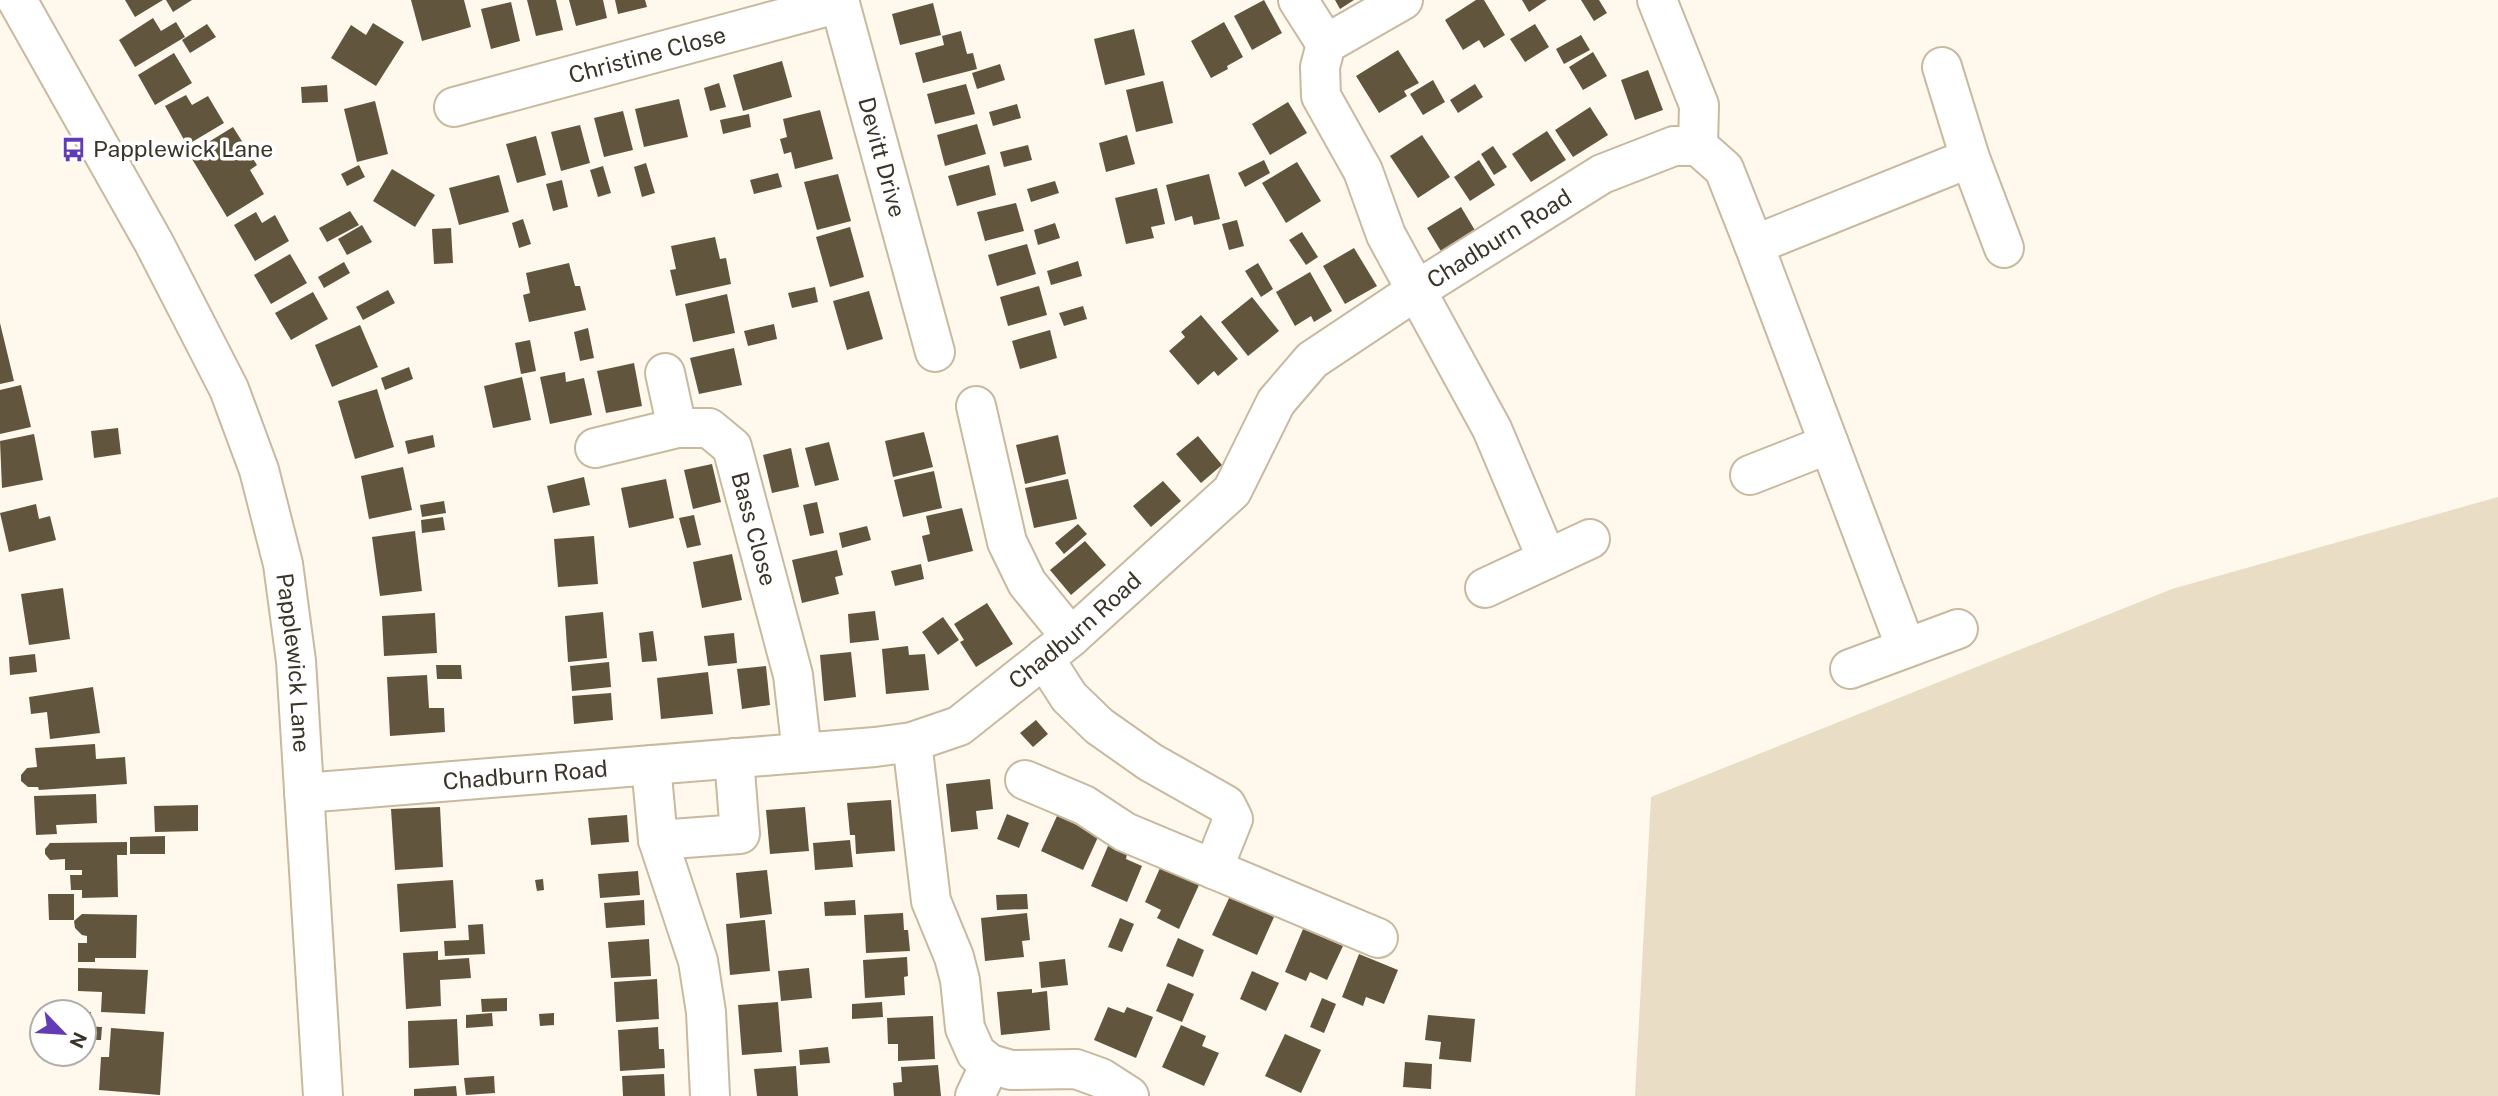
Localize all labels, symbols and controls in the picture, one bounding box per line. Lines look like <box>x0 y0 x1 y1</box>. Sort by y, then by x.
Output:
street label: Christine Close <box>565 20 729 89</box>
street label: Devitt Drive <box>853 94 912 220</box>
bus stop icon: Papplewick Lane <box>59 135 87 163</box>
place label: Papplewick Lane <box>93 135 273 162</box>
street label: Chadburn Road <box>1422 183 1576 293</box>
street label: Bass Close <box>726 469 783 589</box>
street label: Chadburn Road <box>1003 566 1146 694</box>
street label: Papplewick Lane <box>271 571 316 753</box>
street label: Chadburn Road <box>442 755 609 795</box>
north arrow <box>28 998 98 1068</box>
text: N <box>65 1029 92 1052</box>

